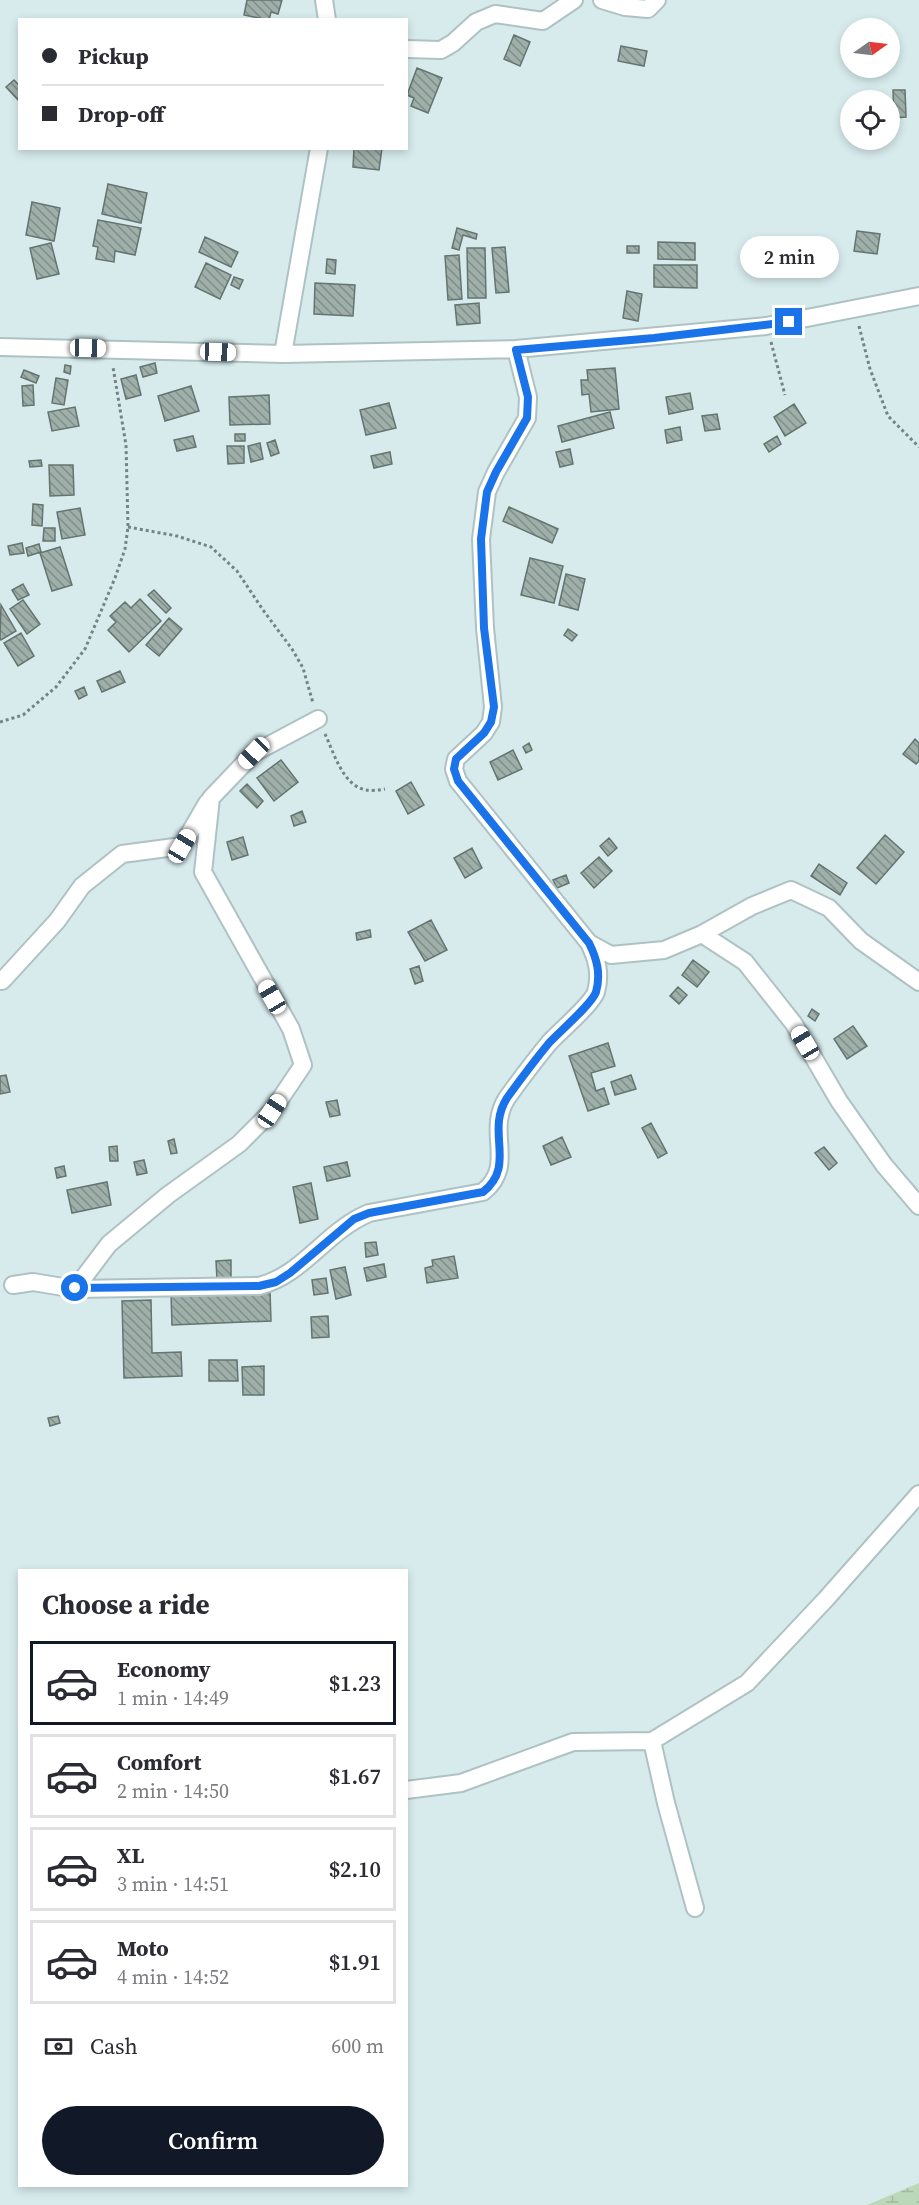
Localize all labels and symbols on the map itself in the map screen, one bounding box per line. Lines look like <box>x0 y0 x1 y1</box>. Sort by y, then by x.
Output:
north arrow <box>840 18 900 78</box>
callout: 2 min <box>740 235 838 277</box>
route end <box>775 308 802 335</box>
car <box>70 339 106 357</box>
car <box>200 342 236 362</box>
car <box>235 734 273 772</box>
car <box>165 826 199 866</box>
car <box>255 977 289 1017</box>
car <box>788 1023 822 1063</box>
car <box>254 1091 290 1131</box>
route start <box>61 1274 88 1301</box>

